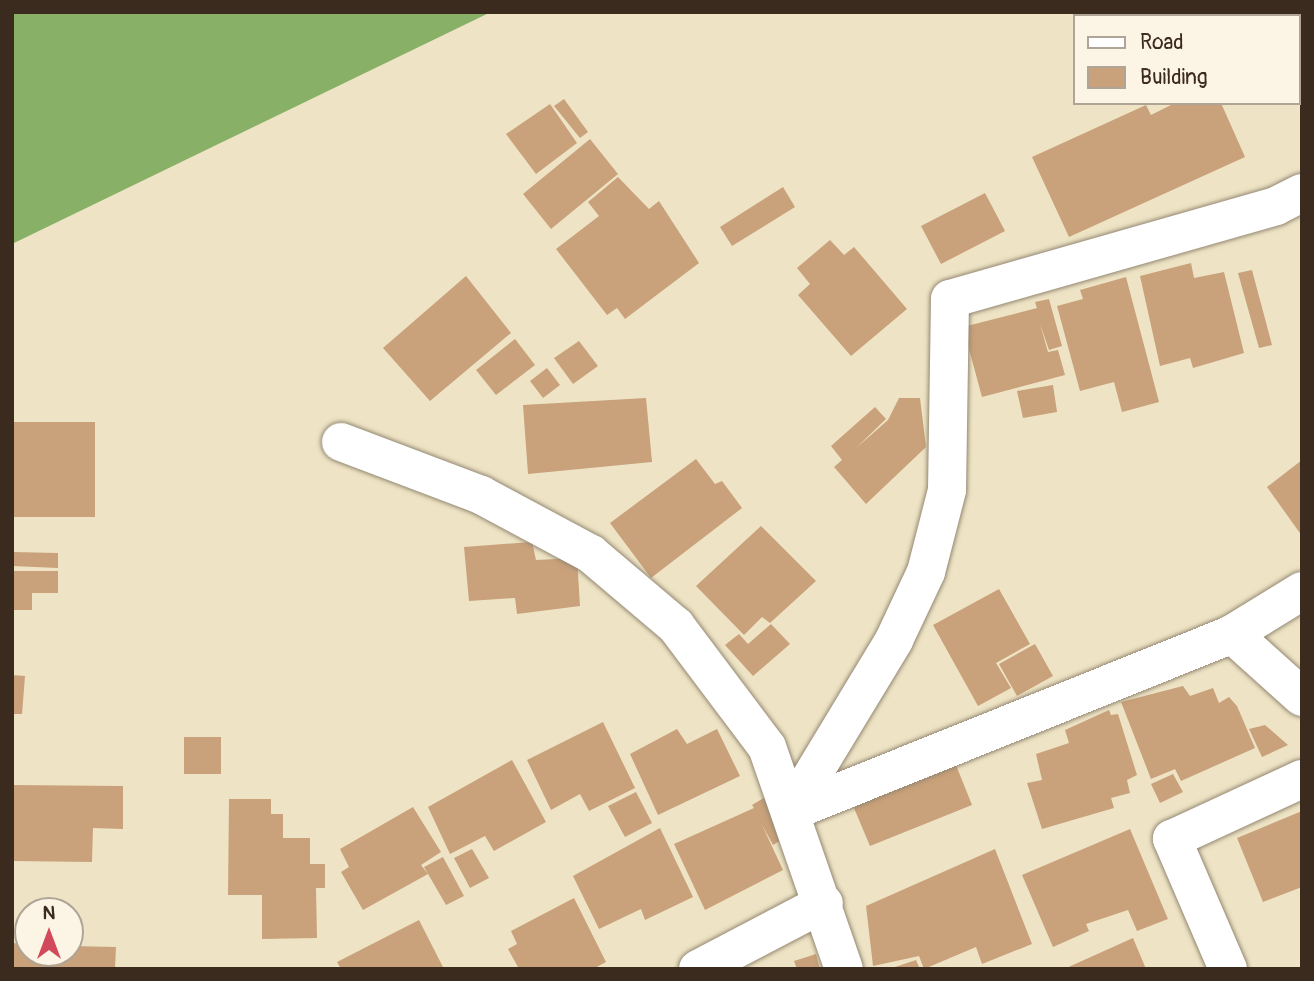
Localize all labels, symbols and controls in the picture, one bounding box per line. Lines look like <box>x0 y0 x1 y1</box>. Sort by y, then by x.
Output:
legend <box>1072 14 1300 105</box>
text: Road <box>1140 29 1184 56</box>
text: Building <box>1140 64 1207 91</box>
north arrow <box>14 897 84 967</box>
text: N <box>43 901 55 925</box>

